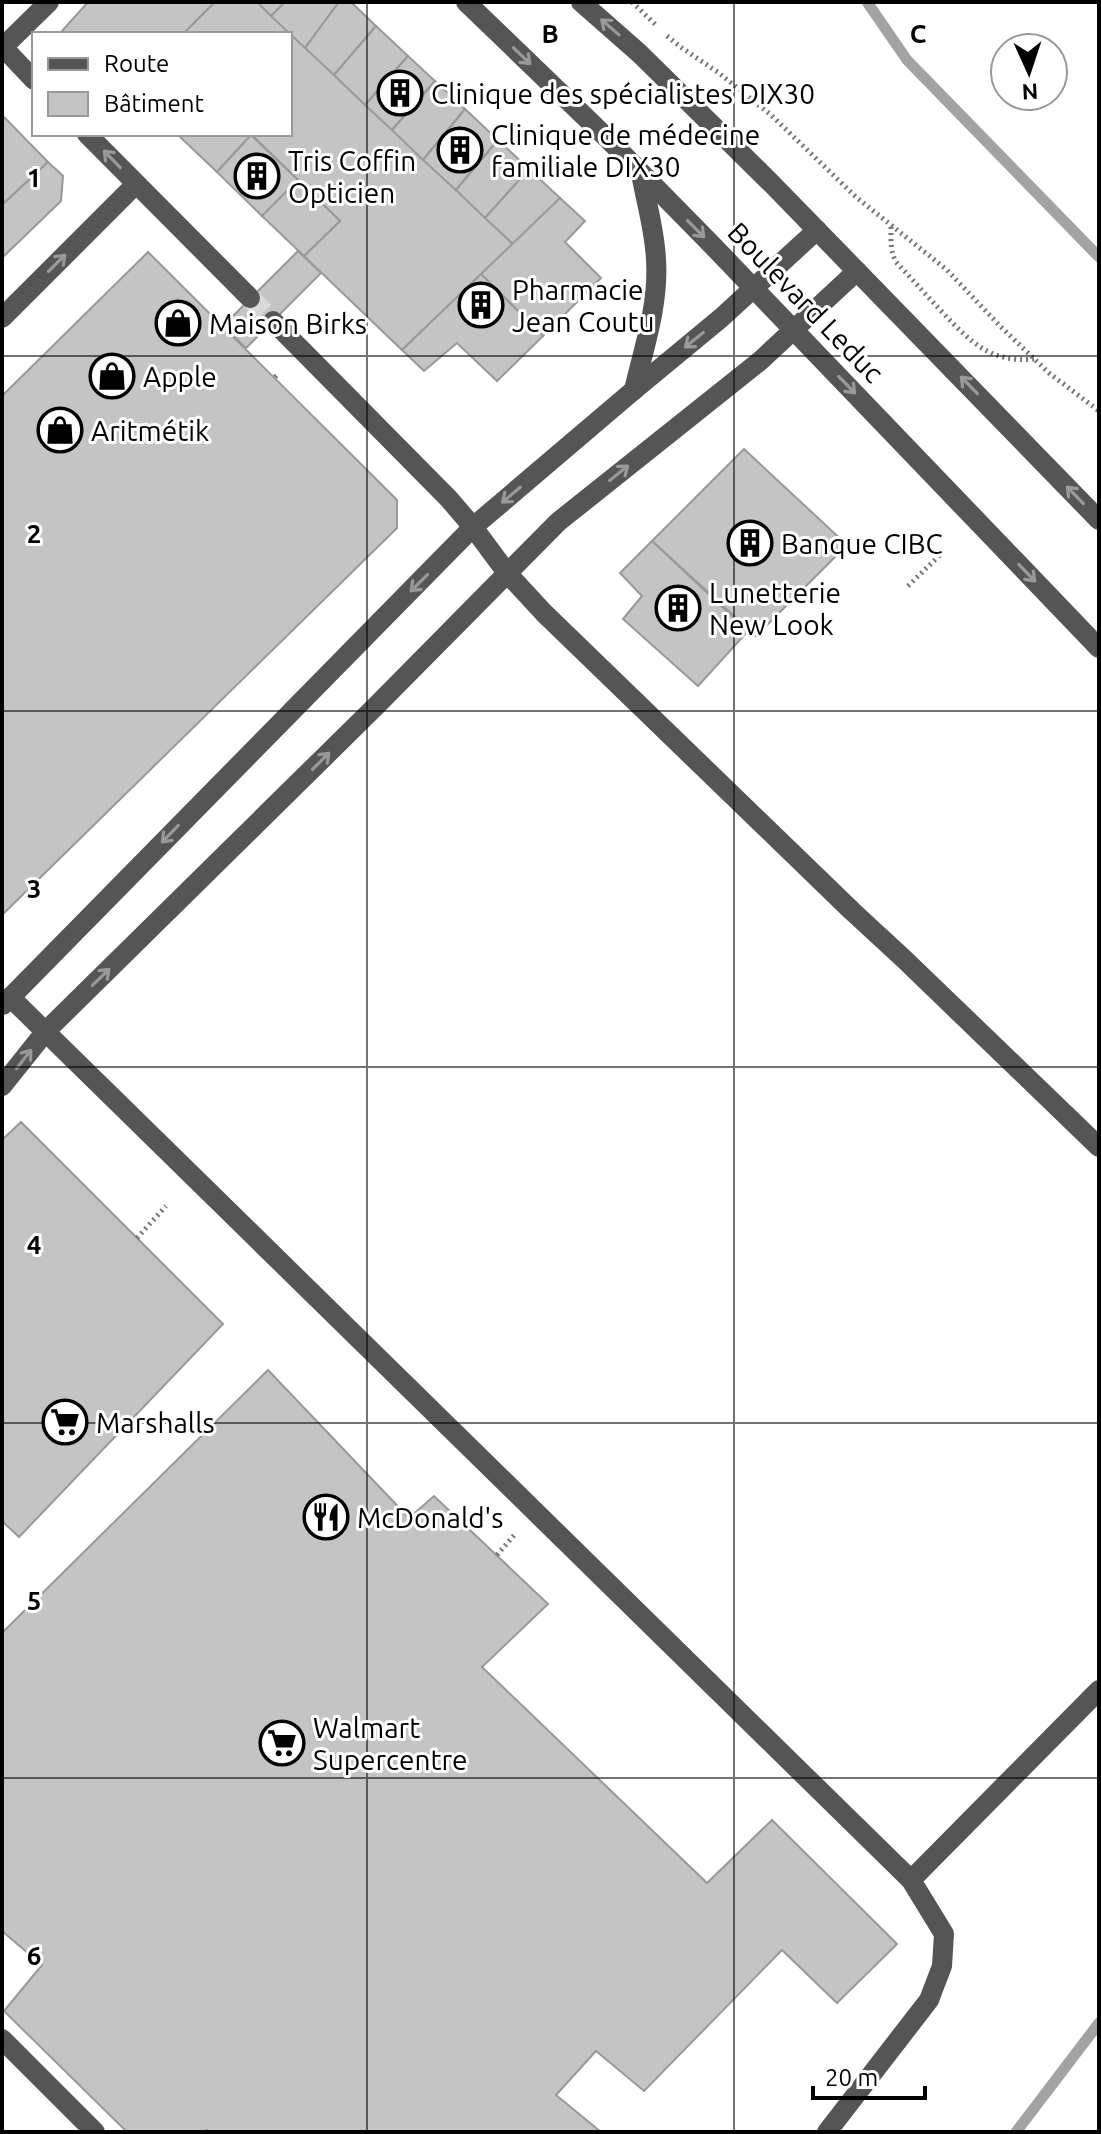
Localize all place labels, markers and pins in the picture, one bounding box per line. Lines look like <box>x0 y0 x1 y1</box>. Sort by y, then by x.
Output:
building icon: Clinique des spécialistes DIX30 <box>376 69 424 117</box>
place label: Clinique des spécialistes DIX30 <box>431 78 815 109</box>
place label: Clinique de médecine familiale DIX30 <box>491 119 760 182</box>
building icon: Clinique de médecine familiale DIX30 <box>436 126 484 174</box>
place label: Tris Coffin Opticien <box>288 145 416 208</box>
building icon: Tris Coffin Opticien <box>233 152 281 200</box>
place label: Pharmacie Jean Coutu <box>512 274 655 337</box>
building icon: Pharmacie Jean Coutu <box>457 281 505 329</box>
shop icon: Maison Birks <box>154 299 202 347</box>
place label: Maison Birks <box>209 308 367 339</box>
shop icon: Apple <box>88 352 136 400</box>
place label: Apple <box>143 361 217 392</box>
shop icon: Aritmétik <box>36 406 84 454</box>
place label: Aritmétik <box>91 415 209 446</box>
building icon: Banque CIBC <box>726 519 774 567</box>
place label: Banque CIBC <box>781 528 943 559</box>
place label: Lunetterie New Look <box>709 577 841 640</box>
building icon: Lunetterie New Look <box>654 584 702 632</box>
supermarket icon: Marshalls <box>41 1398 89 1446</box>
place label: Marshalls <box>96 1407 215 1438</box>
restaurant icon: McDonald's <box>302 1493 350 1541</box>
place label: McDonald's <box>357 1502 504 1533</box>
place label: Walmart Supercentre <box>313 1712 468 1775</box>
supermarket icon: Walmart Supercentre <box>258 1719 306 1767</box>

